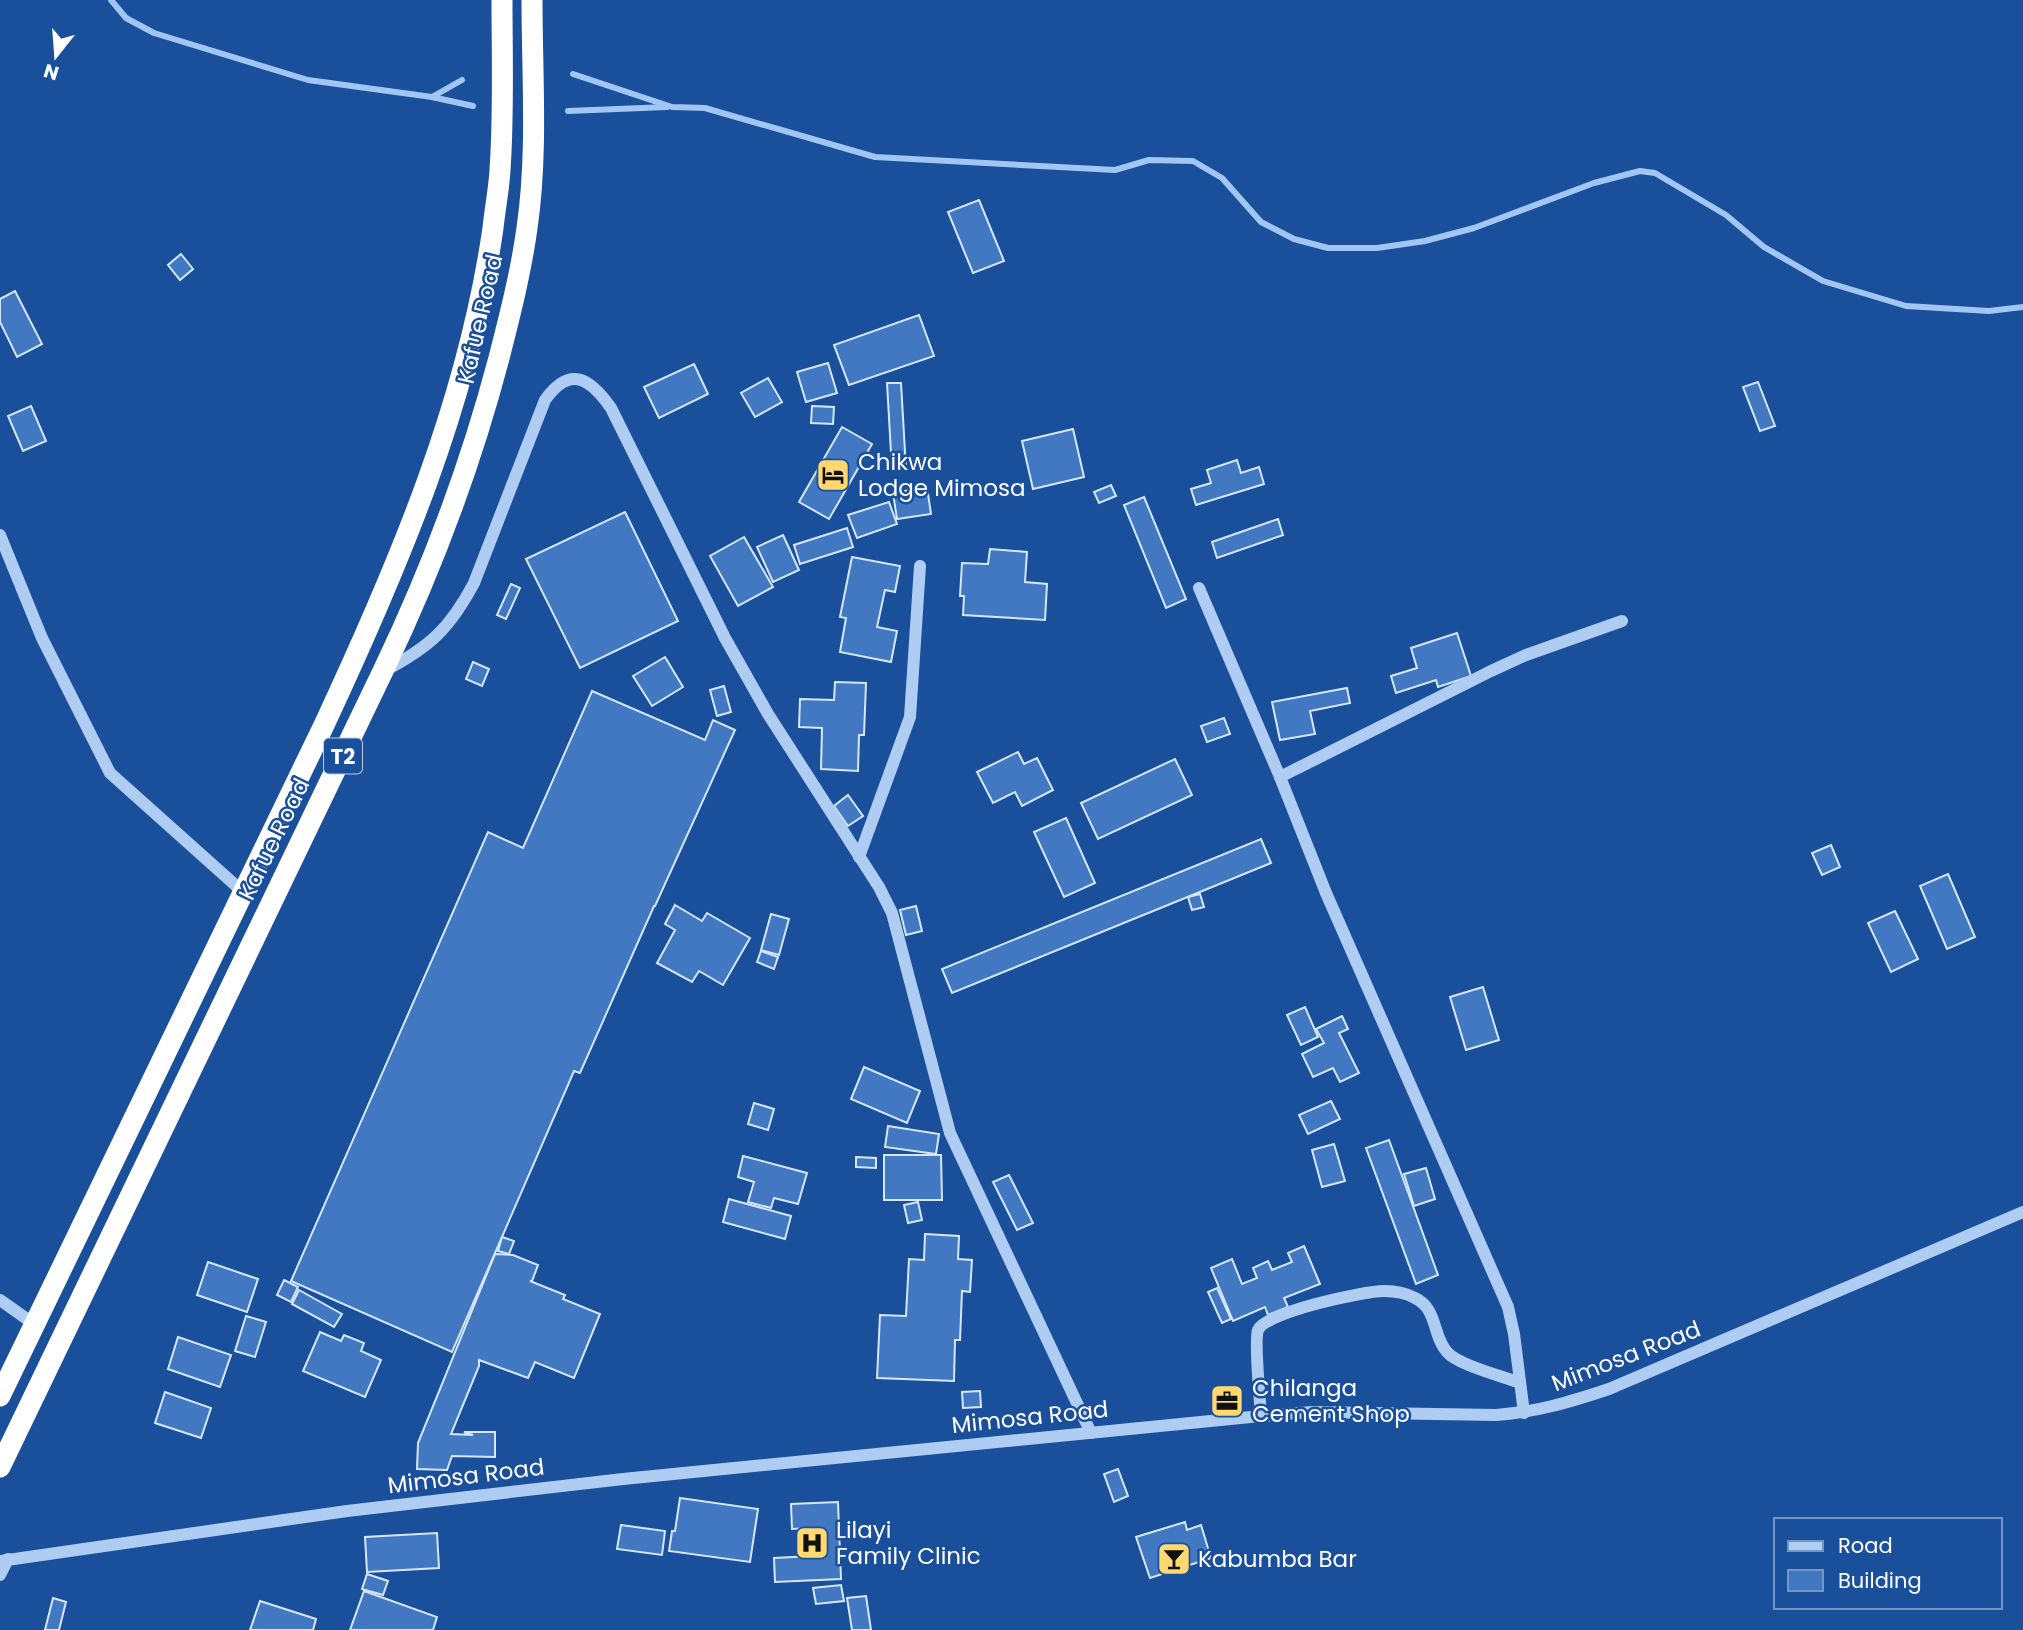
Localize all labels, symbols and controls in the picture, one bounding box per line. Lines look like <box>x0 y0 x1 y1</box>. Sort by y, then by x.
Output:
north arrow <box>21 21 91 91</box>
text: N <box>40 57 62 87</box>
street label: Kafue Road <box>450 251 510 387</box>
place label: Chikwa Lodge Mimosa <box>858 446 1026 504</box>
hotel icon: Chikwa Lodge Mimosa <box>814 456 852 494</box>
road number: T2 <box>324 738 362 774</box>
street label: Kafue Road <box>231 773 317 905</box>
street label: Mimosa Road <box>1547 1313 1705 1399</box>
place label: Chilanga Cement Shop <box>1252 1372 1410 1430</box>
office icon: Chilanga Cement Shop <box>1208 1382 1246 1420</box>
street label: Mimosa Road <box>950 1393 1110 1441</box>
street label: Mimosa Road <box>386 1451 546 1501</box>
place label: Lilayi Family Clinic <box>836 1514 981 1572</box>
legend <box>1774 1518 2002 1609</box>
hospital icon: Lilayi Family Clinic <box>793 1524 831 1562</box>
text: Road <box>1838 1531 1893 1560</box>
bar icon: Kabumba Bar <box>1155 1540 1193 1578</box>
place label: Kabumba Bar <box>1198 1543 1357 1575</box>
text: Building <box>1838 1566 1922 1595</box>

